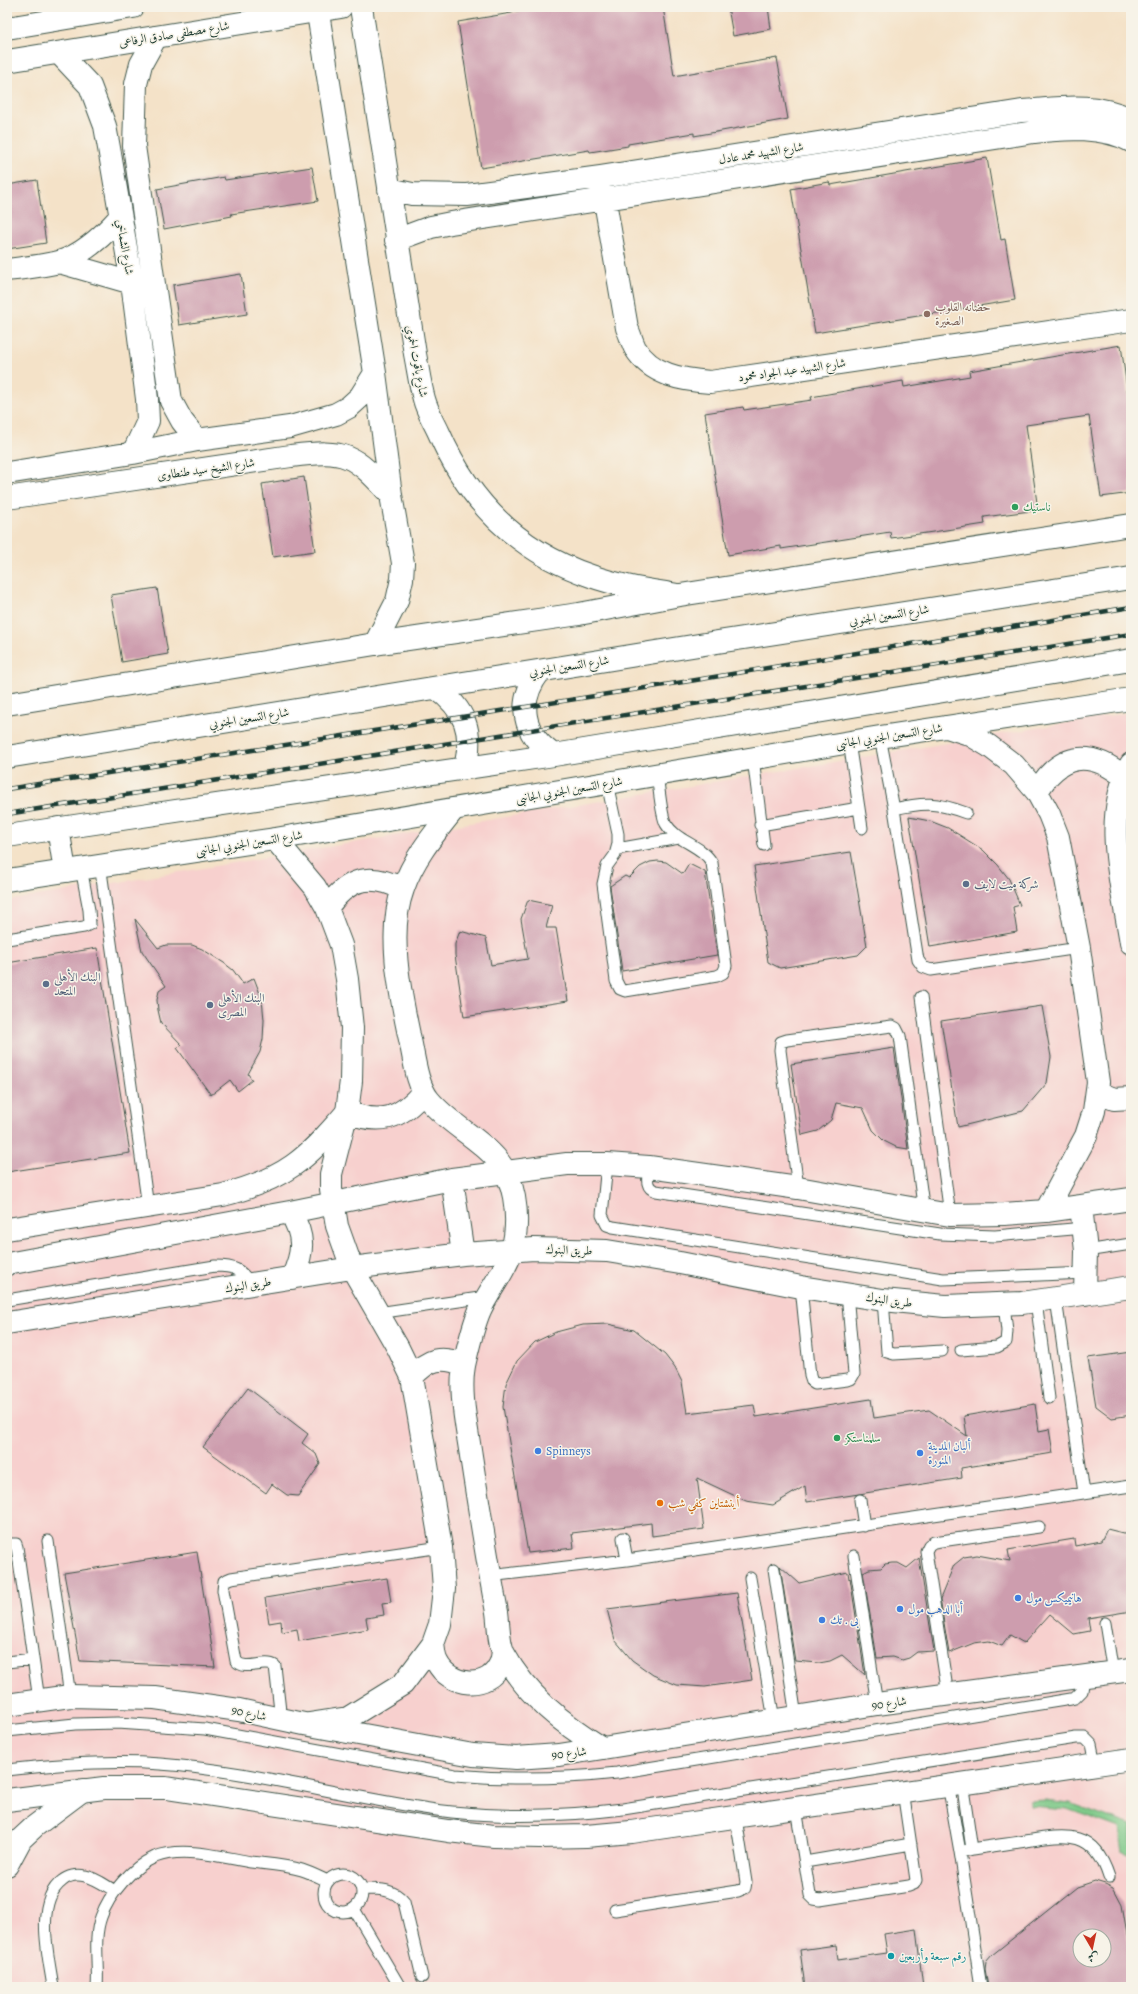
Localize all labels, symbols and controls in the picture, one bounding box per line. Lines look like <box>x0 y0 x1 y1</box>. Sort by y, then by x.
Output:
street label: شارع مصطفى صادق الرفاعى <box>118 17 231 54</box>
street label: شارع الشهيد محمد عادل <box>717 138 805 171</box>
street label: شارع الشماخي <box>109 218 138 277</box>
place label: حضانه القلوب الصغيرة <box>935 299 991 329</box>
marker: حضانه القلوب الصغيرة <box>922 309 932 319</box>
street label: شارع ياقوت الحموي <box>399 324 432 399</box>
street label: شارع الشهيد عبد الجواد محمود <box>737 354 847 388</box>
street label: شارع الشيخ سيد طنطاوى <box>156 454 256 487</box>
place label: ناستيك <box>1023 499 1051 515</box>
marker: ناستيك <box>1010 502 1020 512</box>
street label: شارع التسعين الجنوبي <box>848 601 931 632</box>
street label: شارع التسعين الجنوبي <box>528 652 611 683</box>
street label: شارع التسعين الجنوبي <box>208 704 291 735</box>
street label: شارع التسعين الجنوبي الجانبى <box>834 720 944 755</box>
street label: شارع التسعين الجنوبي الجانبى <box>514 773 624 810</box>
street label: شارع التسعين الجنوبي الجانبى <box>194 827 304 862</box>
place label: شركة ميت لايف <box>974 876 1038 892</box>
marker: شركة ميت لايف <box>961 879 971 889</box>
place label: البنك الأهلى المتحد <box>54 968 101 999</box>
marker: البنك الأهلى المتحد <box>41 979 51 989</box>
place label: البنك الأهلى المصرى <box>218 989 265 1020</box>
marker: البنك الأهلى المصرى <box>205 1000 215 1010</box>
street label: طريق البنوك <box>545 1241 593 1259</box>
street label: طريق البنوك <box>224 1273 273 1297</box>
street label: طريق البنوك <box>865 1289 914 1311</box>
place label: سلمناستكز <box>843 1430 881 1446</box>
marker: سلمناستكز <box>832 1433 842 1443</box>
place label: ألبان المدينة المنورة <box>928 1438 971 1468</box>
place label: Spinneys <box>546 1443 591 1459</box>
marker: Spinneys <box>533 1446 543 1456</box>
marker: ألبان المدينة المنورة <box>915 1448 925 1458</box>
place label: أينشتاين كفي شب <box>668 1495 740 1515</box>
marker: أينشتاين كفي شب <box>655 1498 665 1508</box>
place label: هانيميكس مول <box>1026 1590 1082 1607</box>
marker: هانيميكس مول <box>1013 1593 1023 1603</box>
place label: أبا الدهب مول <box>908 1601 963 1617</box>
marker: أبا الدهب مول <box>895 1604 905 1614</box>
place label: بى . تك <box>830 1612 859 1629</box>
marker: بى . تك <box>817 1615 827 1625</box>
street label: شارع 90 <box>871 1693 908 1716</box>
street label: شارع 90 <box>230 1702 268 1727</box>
street label: شارع 90 <box>551 1743 588 1766</box>
north arrow <box>1072 1928 1112 1968</box>
place label: رقم سبعة وأربعين <box>899 1948 966 1967</box>
text: ش <box>1087 1949 1100 1966</box>
marker: رقم سبعة وأربعين <box>886 1951 896 1961</box>

